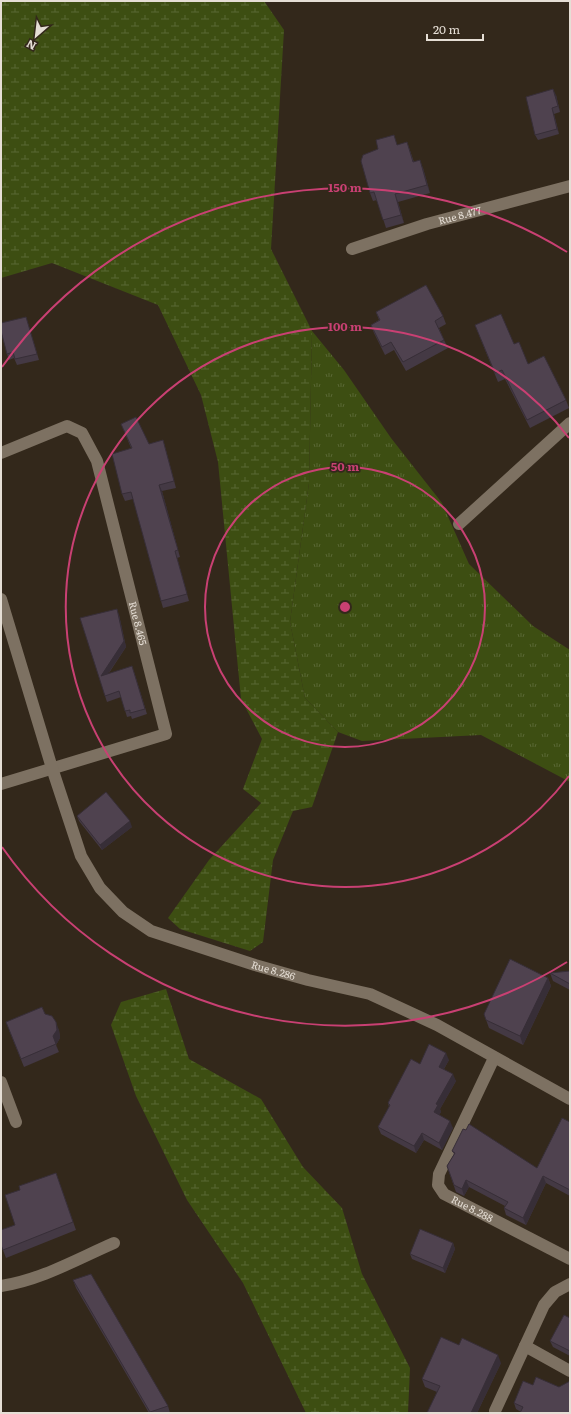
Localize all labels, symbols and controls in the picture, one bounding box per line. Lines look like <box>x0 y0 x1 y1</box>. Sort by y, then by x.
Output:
north arrow <box>16 16 56 56</box>
scale bar <box>427 16 483 42</box>
text: 20 m <box>433 20 460 38</box>
text: N <box>23 36 39 55</box>
text: 150 m <box>328 178 362 196</box>
street label: Rue 8.477 <box>436 202 483 228</box>
text: 100 m <box>328 317 362 335</box>
text: 50 m <box>331 457 359 475</box>
street label: Rue 8.465 <box>126 600 151 647</box>
centre of rings <box>338 600 352 614</box>
street label: Rue 8.286 <box>250 956 298 983</box>
street label: Rue 8.288 <box>449 1191 496 1225</box>

